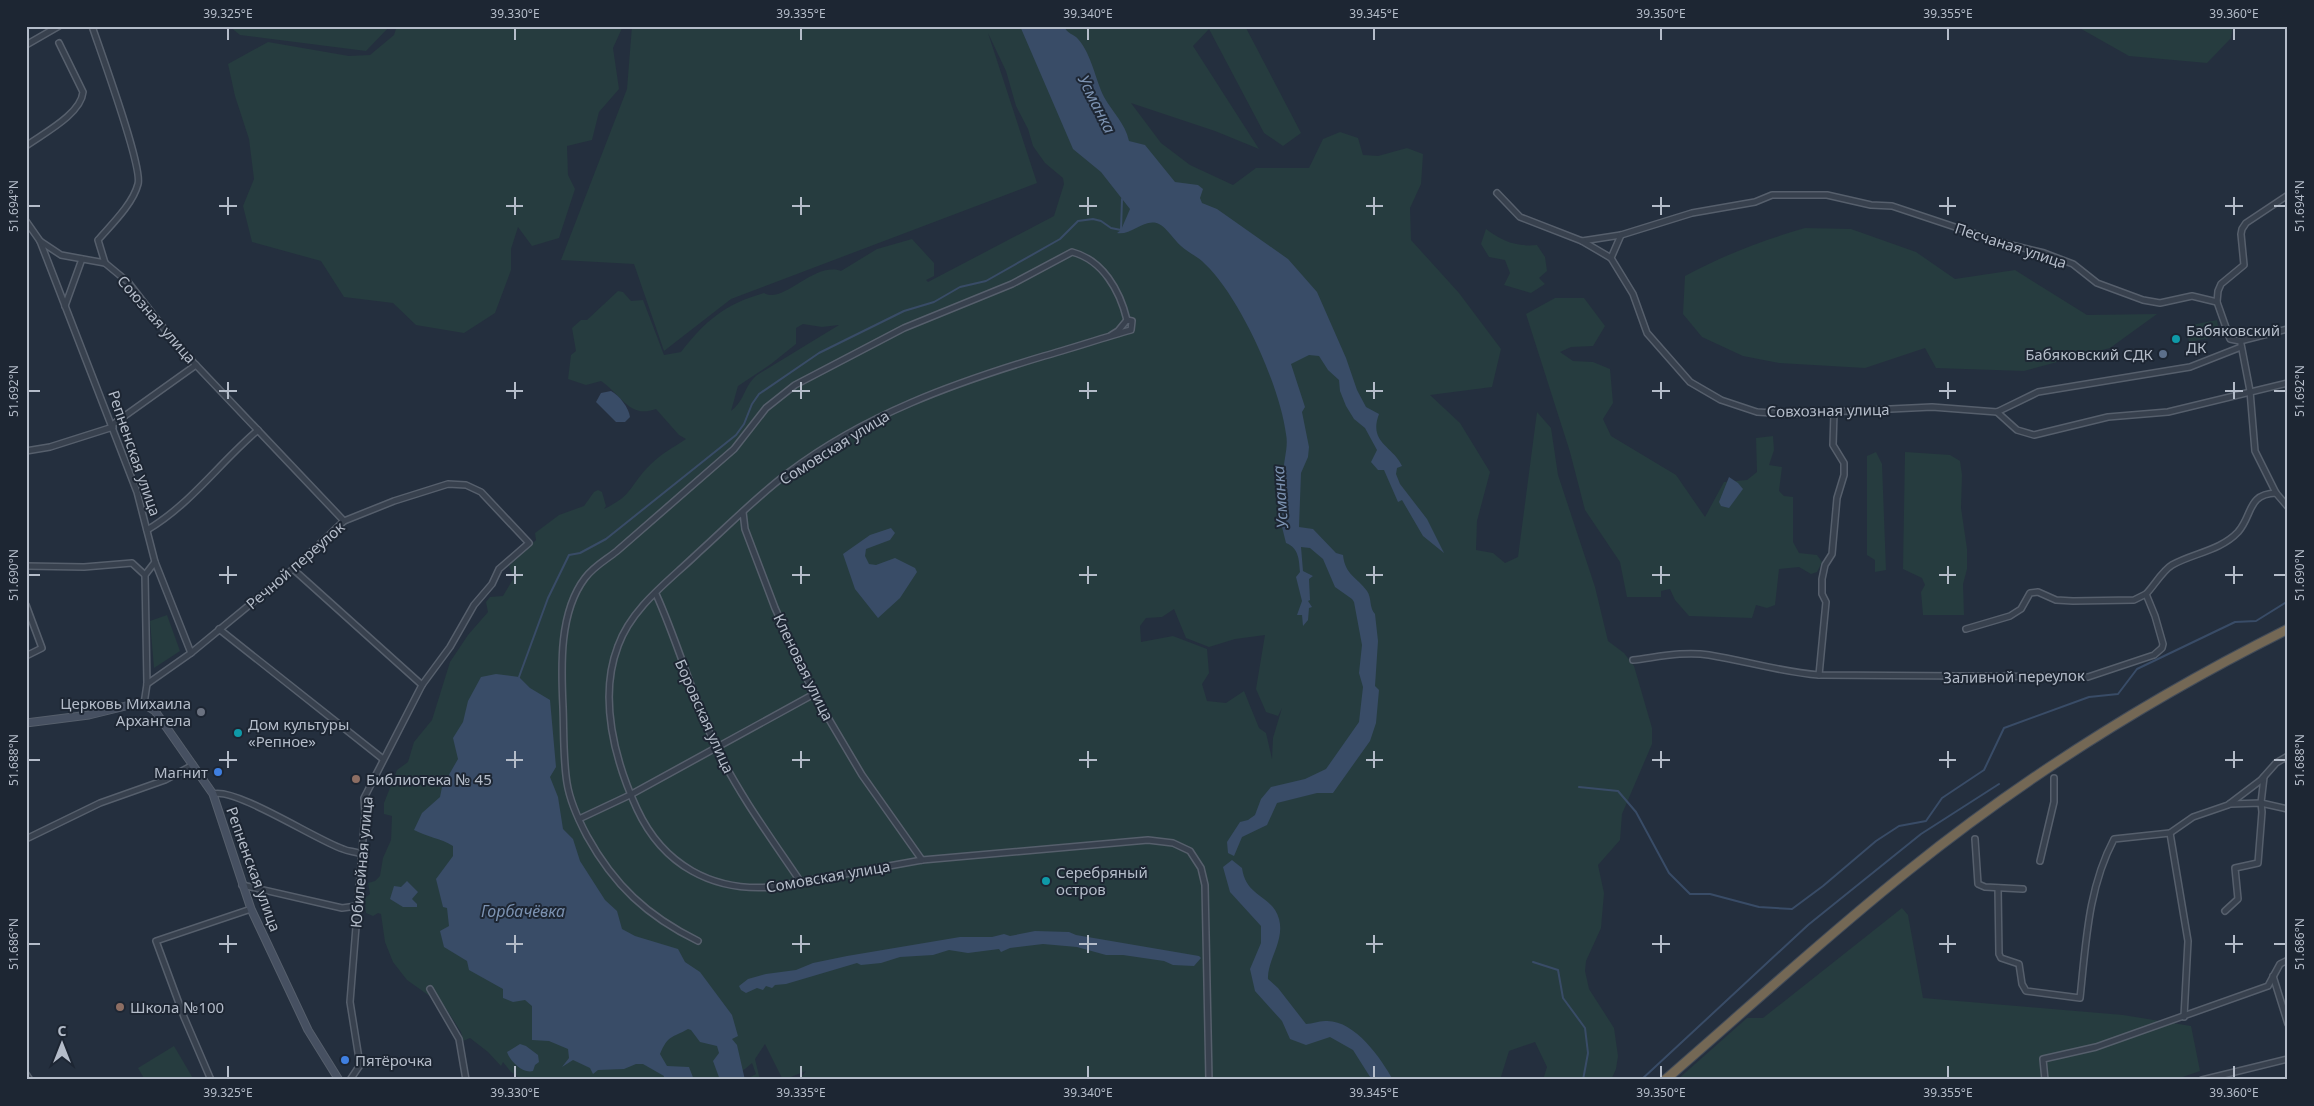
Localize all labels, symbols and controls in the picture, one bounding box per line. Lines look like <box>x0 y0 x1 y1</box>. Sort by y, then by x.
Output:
text: 39.325°E <box>203 5 253 22</box>
text: 39.330°E <box>490 5 540 22</box>
text: 39.335°E <box>776 5 826 22</box>
text: 39.340°E <box>1063 5 1113 22</box>
text: 39.345°E <box>1349 5 1399 22</box>
text: 39.350°E <box>1636 5 1686 22</box>
text: 39.355°E <box>1923 5 1973 22</box>
text: 39.360°E <box>2209 5 2259 22</box>
water label: Усманка <box>1073 71 1121 137</box>
text: 51.694°N <box>5 180 22 232</box>
text: 51.694°N <box>2291 180 2308 232</box>
street label: Песчаная улица <box>1953 217 2069 273</box>
street label: Союзная улица <box>113 271 201 367</box>
place label: Бабяковский ДК <box>2186 320 2280 357</box>
marker: Бабяковский ДК <box>2170 333 2182 345</box>
place label: Бабяковский СДК <box>2025 344 2154 364</box>
marker: Бабяковский СДК <box>2157 348 2169 360</box>
text: 51.692°N <box>5 365 22 417</box>
text: 51.692°N <box>2291 365 2308 417</box>
street label: Репненская улица <box>104 388 166 518</box>
street label: Совхозная улица <box>1766 399 1890 421</box>
street label: Сомовская улица <box>775 405 893 489</box>
water label: Усманка <box>1267 465 1293 529</box>
street label: Речной переулок <box>242 517 348 613</box>
text: 51.690°N <box>5 549 22 601</box>
text: 51.690°N <box>2291 549 2308 601</box>
street label: Кленовая улица <box>769 610 839 724</box>
street label: Боровская улица <box>671 656 739 776</box>
street label: Заливной переулок <box>1943 665 2085 687</box>
place label: Церковь Михаила Архангела <box>60 693 191 730</box>
marker: Церковь Михаила Архангела <box>195 706 207 718</box>
place label: Дом культуры «Репное» <box>248 714 349 751</box>
marker: Дом культуры «Репное» <box>232 727 244 739</box>
text: 51.688°N <box>5 734 22 786</box>
text: 51.688°N <box>2291 734 2308 786</box>
place label: Магнит <box>154 762 208 782</box>
marker: Магнит <box>212 766 224 778</box>
place label: Библиотека № 45 <box>366 769 492 789</box>
marker: Библиотека № 45 <box>350 773 362 785</box>
street label: Юбилейная улица <box>345 795 377 929</box>
street label: Репненская улица <box>222 804 286 934</box>
street label: Сомовская улица <box>764 855 892 897</box>
place label: Серебряный остров <box>1056 862 1148 899</box>
marker: Серебряный остров <box>1040 875 1052 887</box>
water label: Горбачёвка <box>481 900 565 922</box>
text: 51.686°N <box>5 918 22 970</box>
text: 51.686°N <box>2291 918 2308 970</box>
place label: Школа №100 <box>130 997 224 1017</box>
marker: Школа №100 <box>114 1001 126 1013</box>
north arrow <box>38 1018 88 1068</box>
text: С <box>57 1021 67 1040</box>
place label: Пятёрочка <box>355 1050 432 1070</box>
marker: Пятёрочка <box>339 1054 351 1066</box>
text: 39.325°E <box>203 1084 253 1101</box>
text: 39.330°E <box>490 1084 540 1101</box>
text: 39.335°E <box>776 1084 826 1101</box>
text: 39.340°E <box>1063 1084 1113 1101</box>
text: 39.345°E <box>1349 1084 1399 1101</box>
text: 39.350°E <box>1636 1084 1686 1101</box>
text: 39.355°E <box>1923 1084 1973 1101</box>
text: 39.360°E <box>2209 1084 2259 1101</box>

